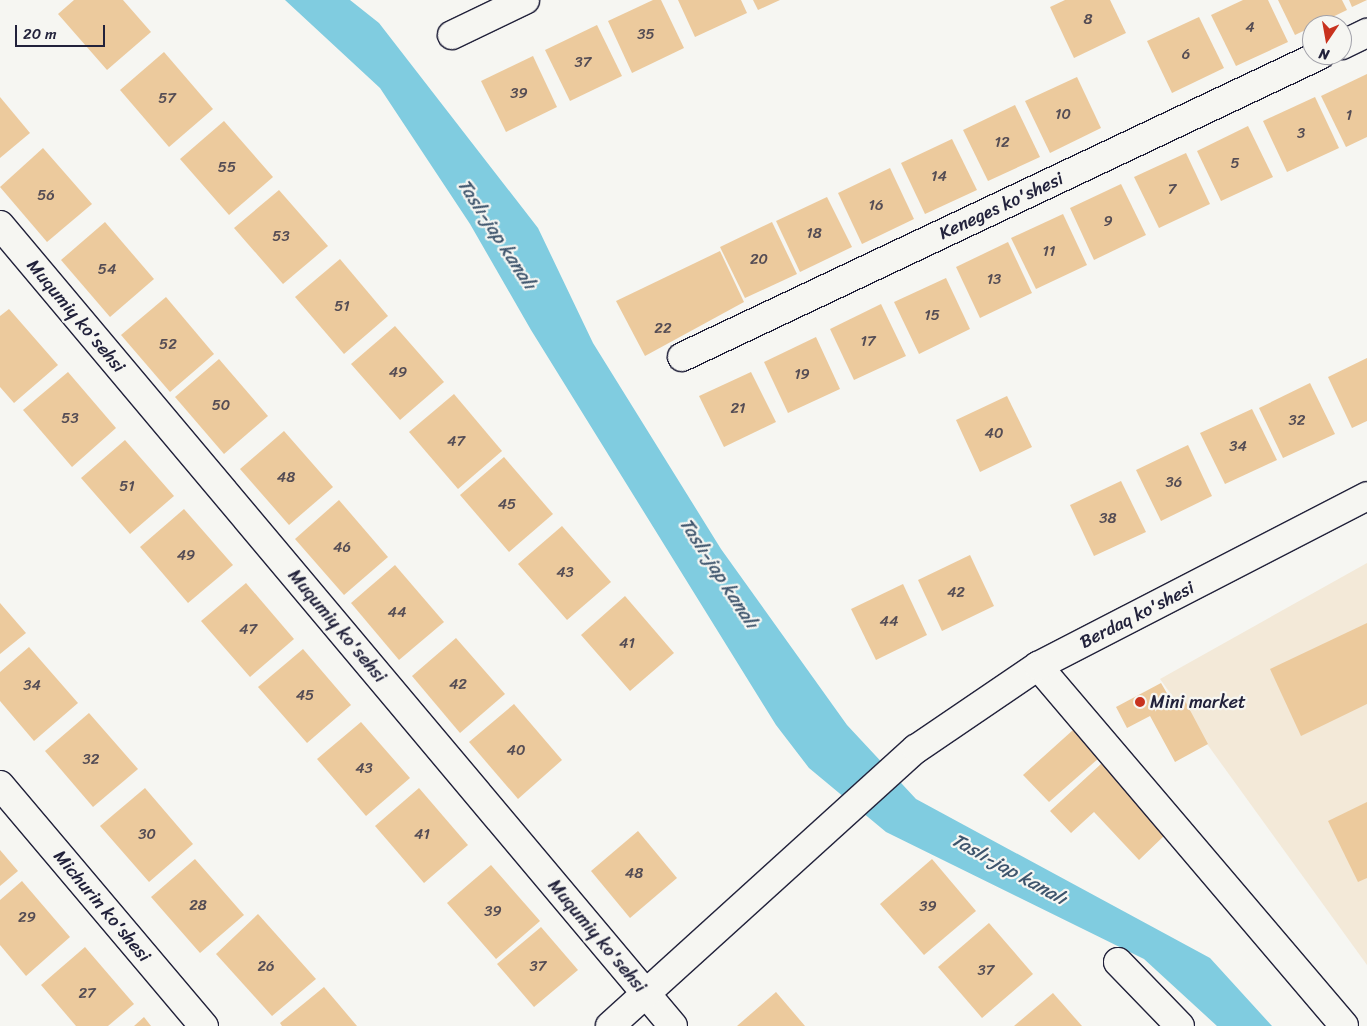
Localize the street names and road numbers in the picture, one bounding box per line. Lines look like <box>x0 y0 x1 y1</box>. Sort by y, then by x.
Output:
street label: Keneges ko'shesi <box>935 168 1067 244</box>
street label: Muqumiy ko'sehsi <box>22 255 130 377</box>
street label: Muqumiy ko'sehsi <box>283 565 391 687</box>
street label: Berdaq ko'shesi <box>1076 577 1198 653</box>
street label: Michurin ko'shesi <box>49 845 155 967</box>
street label: Muqumiy ko'sehsi <box>543 875 651 997</box>

